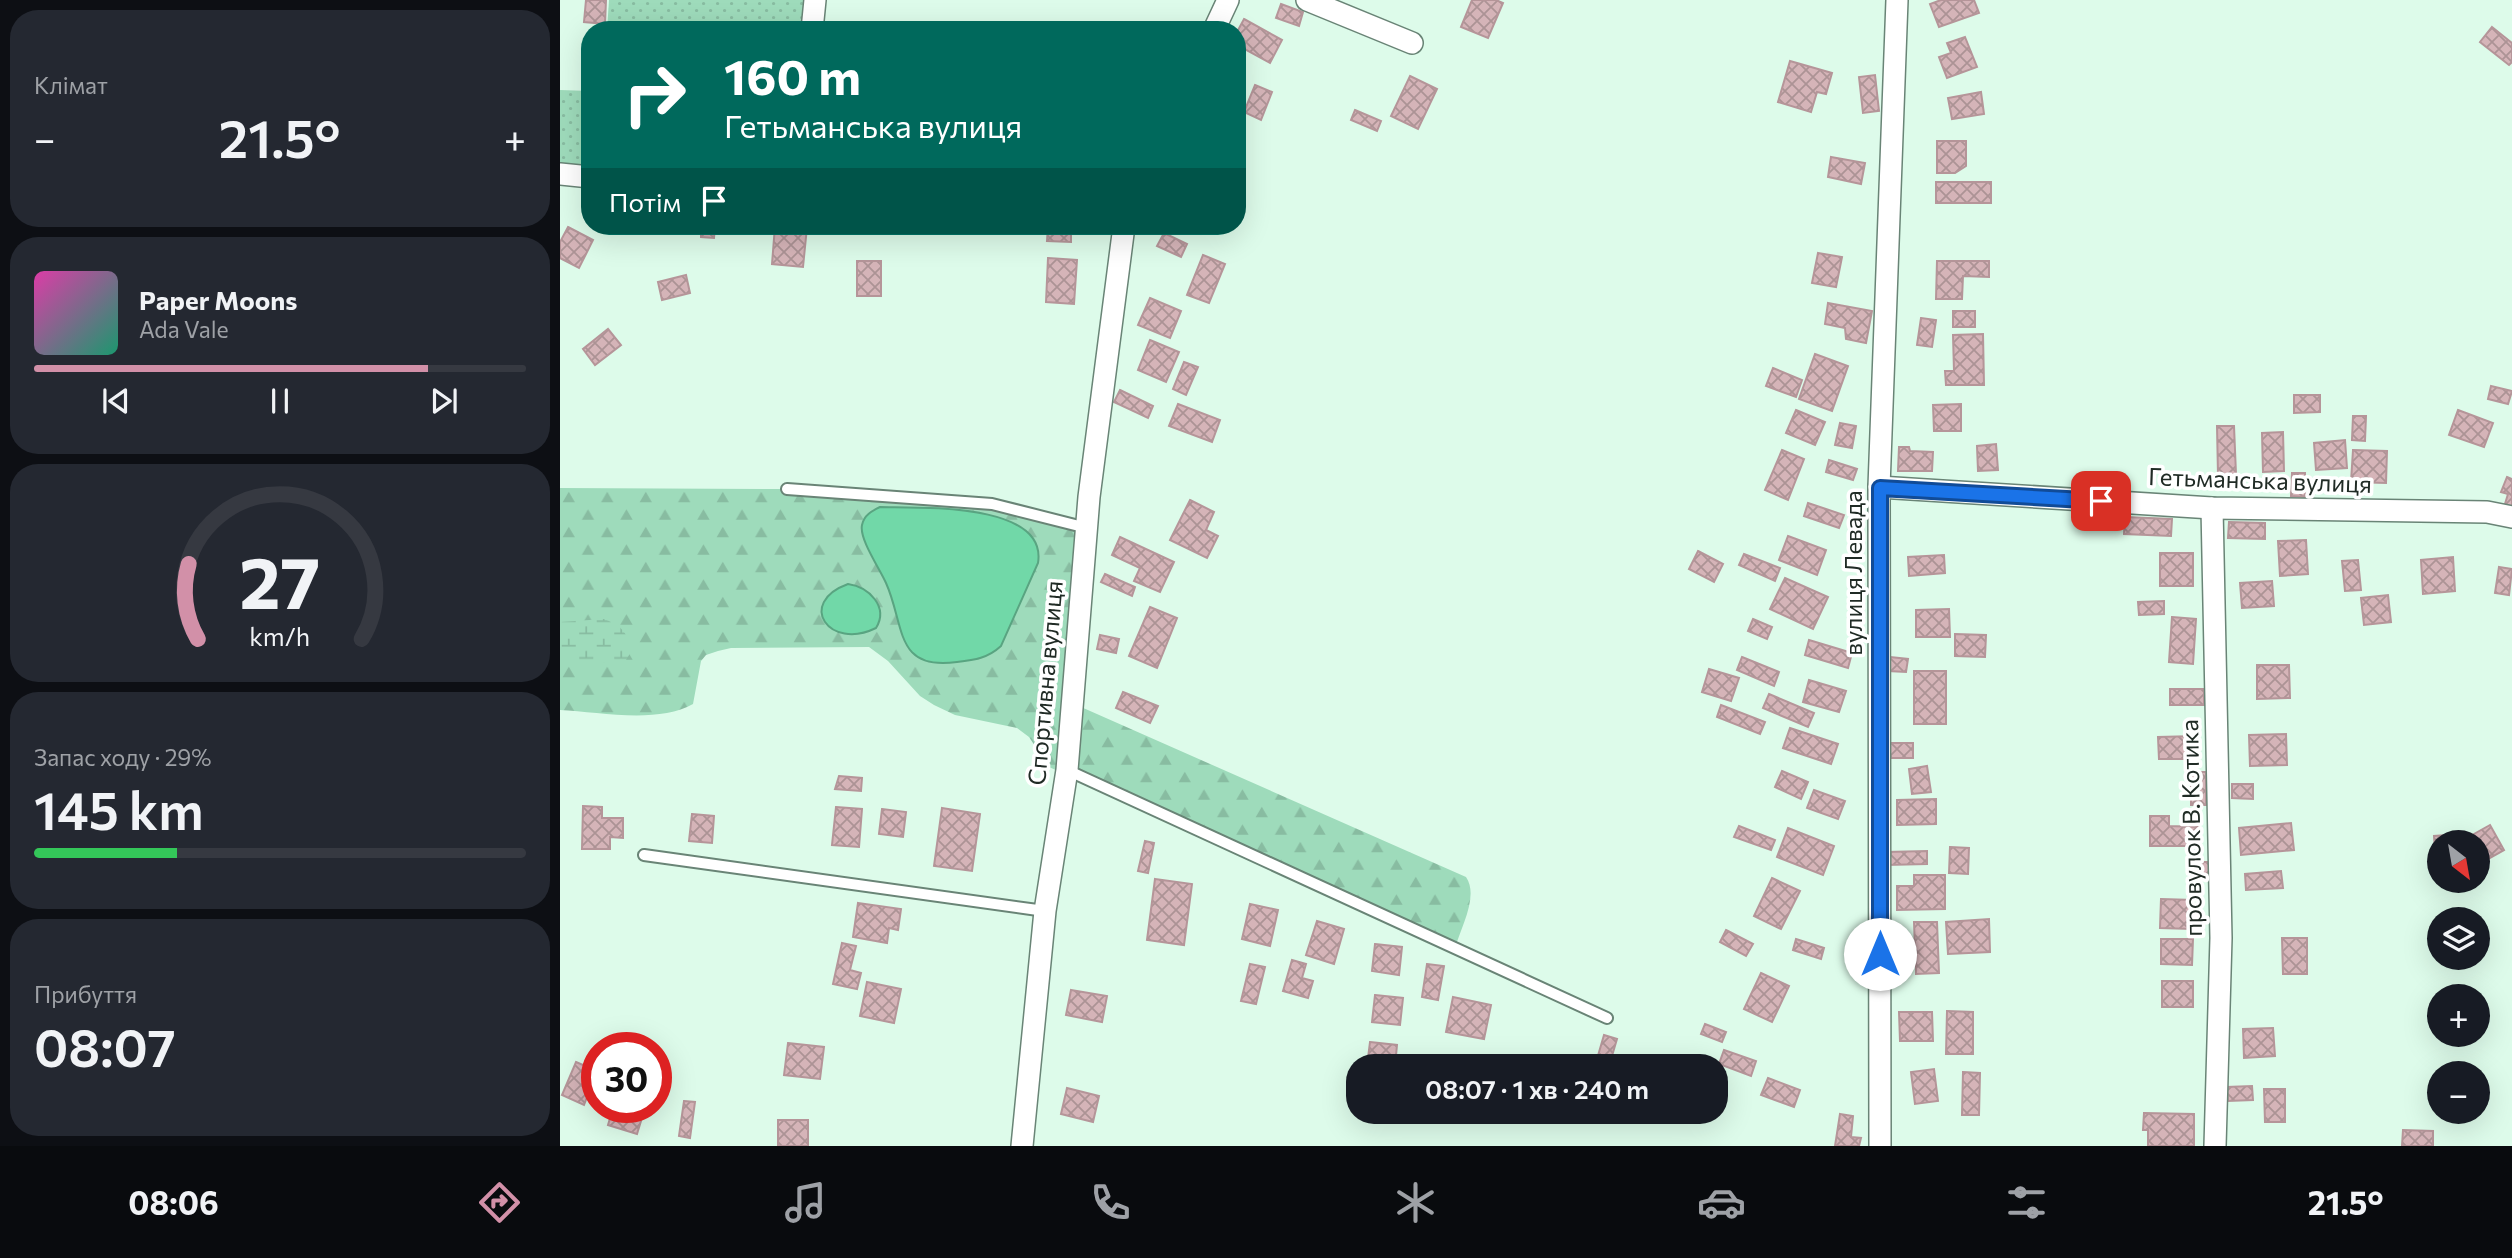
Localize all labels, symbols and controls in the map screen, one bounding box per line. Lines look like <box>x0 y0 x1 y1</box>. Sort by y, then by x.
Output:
text: 160 m <box>724 45 861 105</box>
icon: right <box>609 49 700 140</box>
text: Клімат <box>34 71 108 99</box>
text: 21.5° <box>219 105 340 169</box>
text: Гетьманська вулиця <box>724 105 1022 145</box>
text: − <box>34 114 56 161</box>
text: + <box>504 114 526 161</box>
icon: arrive <box>695 182 733 220</box>
text: Потім <box>609 186 681 217</box>
text: Paper Moons <box>139 284 297 315</box>
text: Ada Vale <box>139 315 229 343</box>
icon: previous <box>97 382 135 420</box>
icon: pause <box>261 382 299 420</box>
icon: next <box>425 382 463 420</box>
street label: Гетьманська вулиця <box>2148 461 2372 498</box>
pin <box>2071 471 2131 531</box>
icon: arrive <box>2082 482 2120 520</box>
street label: вулиця Левада <box>1838 490 1867 656</box>
text: 27 <box>240 535 320 624</box>
street label: Спортивна вулиця <box>1021 579 1068 786</box>
text: km/h <box>250 621 310 651</box>
street label: провулок В. Котика <box>2174 719 2207 937</box>
text: Запас ходу · 29% <box>34 743 212 771</box>
text: 145 km <box>34 777 204 841</box>
north arrow <box>2427 830 2490 892</box>
map controls <box>2427 830 2490 1124</box>
button: layers <box>2427 907 2490 970</box>
position arrow <box>1843 917 1917 991</box>
text: Прибуття <box>34 980 137 1008</box>
button: + <box>2427 984 2490 1047</box>
text: 08:07 <box>34 1014 176 1078</box>
speed limit sign: 30 <box>581 1032 672 1123</box>
button: − <box>2427 1061 2490 1124</box>
text: 08:07 · 1 хв · 240 m <box>1425 1073 1649 1104</box>
icon: directions <box>475 1178 524 1227</box>
icon: music <box>781 1178 830 1227</box>
icon: phone <box>1086 1178 1135 1227</box>
icon: climate <box>1391 1178 1440 1227</box>
icon: car <box>1697 1178 1746 1227</box>
icon: filters <box>2002 1178 2051 1227</box>
text: 08:06 <box>128 1182 219 1222</box>
text: 21.5° <box>2308 1182 2384 1222</box>

